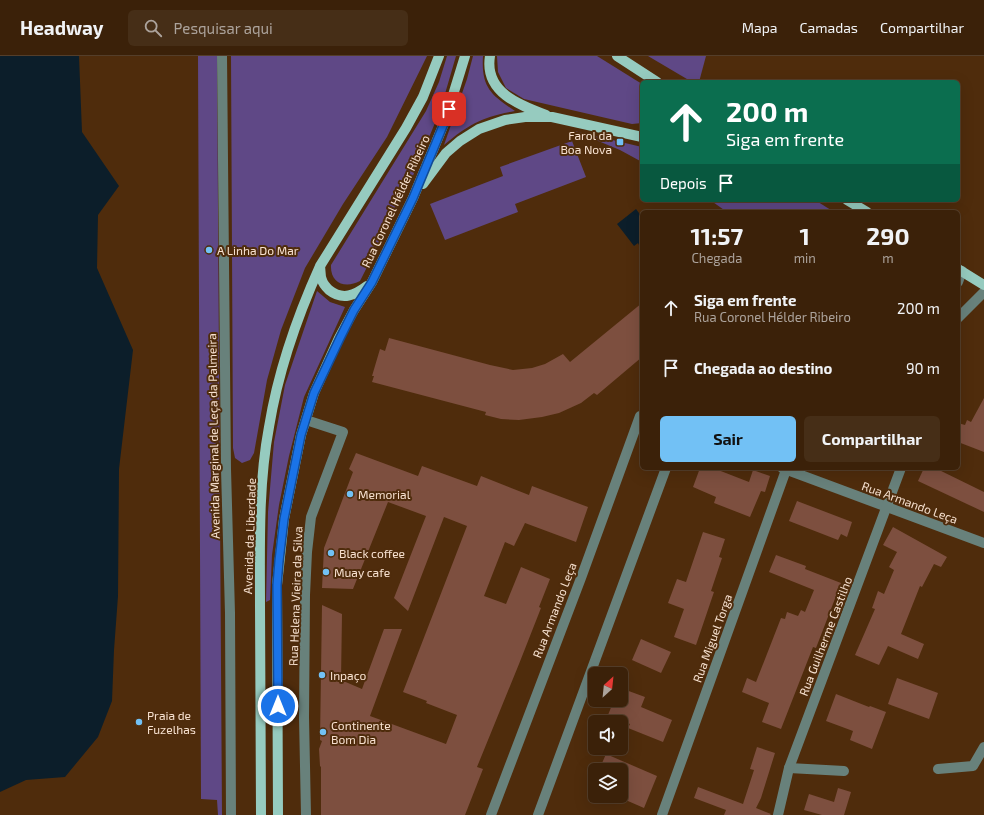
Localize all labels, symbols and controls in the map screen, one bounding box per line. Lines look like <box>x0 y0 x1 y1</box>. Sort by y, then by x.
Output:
search box <box>128 10 408 46</box>
text: Headway <box>20 16 104 39</box>
icon: search <box>142 17 164 39</box>
text: Pesquisar aqui <box>174 19 273 37</box>
text: Mapa <box>742 19 778 36</box>
text: Camadas <box>800 19 858 36</box>
text: Compartilhar <box>880 19 964 36</box>
pin <box>432 92 466 126</box>
text: 200 m <box>726 94 808 128</box>
icon: ahead <box>660 96 712 148</box>
icon: arrive <box>438 98 460 120</box>
place label: Farol da Boa Nova <box>560 128 612 156</box>
text: Siga em frente <box>726 128 844 150</box>
street label: Rua Coronel Hélder Ribeiro <box>358 132 432 270</box>
marker: Farol da Boa Nova <box>615 137 625 147</box>
icon: arrive <box>715 172 737 194</box>
text: Depois <box>660 174 707 192</box>
text: 11:57 <box>690 221 743 250</box>
text: 1 <box>800 221 810 250</box>
text: 290 <box>866 221 910 250</box>
place label: A Linha Do Mar <box>217 243 299 257</box>
marker: A Linha Do Mar <box>204 245 214 255</box>
text: Chegada <box>691 250 742 266</box>
text: min <box>794 250 816 266</box>
text: m <box>882 250 894 266</box>
text: Siga em frente <box>694 291 796 309</box>
icon: ahead <box>660 297 682 319</box>
text: 200 m <box>897 299 940 317</box>
text: Rua Coronel Hélder Ribeiro <box>694 309 851 325</box>
street label: Avenida Marginal de Leça da Palmeira <box>204 333 223 539</box>
icon: arrive <box>660 357 682 379</box>
text: Chegada ao destino <box>694 359 832 377</box>
text: 90 m <box>906 359 940 377</box>
button: Sair <box>660 416 796 462</box>
button: Compartilhar <box>804 416 940 462</box>
street label: Avenida da Liberdade <box>240 478 258 594</box>
street label: Rua Armando Leça <box>860 478 960 527</box>
place label: Memorial <box>358 487 411 501</box>
marker: Memorial <box>345 489 355 499</box>
street label: Rua Helena Vieira da Silva <box>286 526 304 666</box>
place label: Black coffee <box>339 546 405 560</box>
marker: Black coffee <box>326 548 336 558</box>
street label: Rua Armando Leça <box>529 560 580 660</box>
place label: Muay cafe <box>334 565 390 579</box>
marker: Muay cafe <box>321 567 331 577</box>
street label: Rua Guilherme Castilho <box>796 574 854 698</box>
street label: Rua Miguel Torga <box>689 592 735 684</box>
north arrow <box>588 667 628 707</box>
map controls <box>588 667 628 803</box>
place label: Inpaço <box>330 668 366 683</box>
marker: Inpaço <box>317 670 327 680</box>
position arrow <box>257 685 299 727</box>
place label: Praia de Fuzelhas <box>147 708 196 736</box>
button: sound <box>588 715 628 755</box>
marker: Praia de Fuzelhas <box>134 717 144 727</box>
place label: Continente Bom Dia <box>331 718 391 746</box>
marker: Continente Bom Dia <box>318 727 328 737</box>
button: layers <box>588 763 628 803</box>

